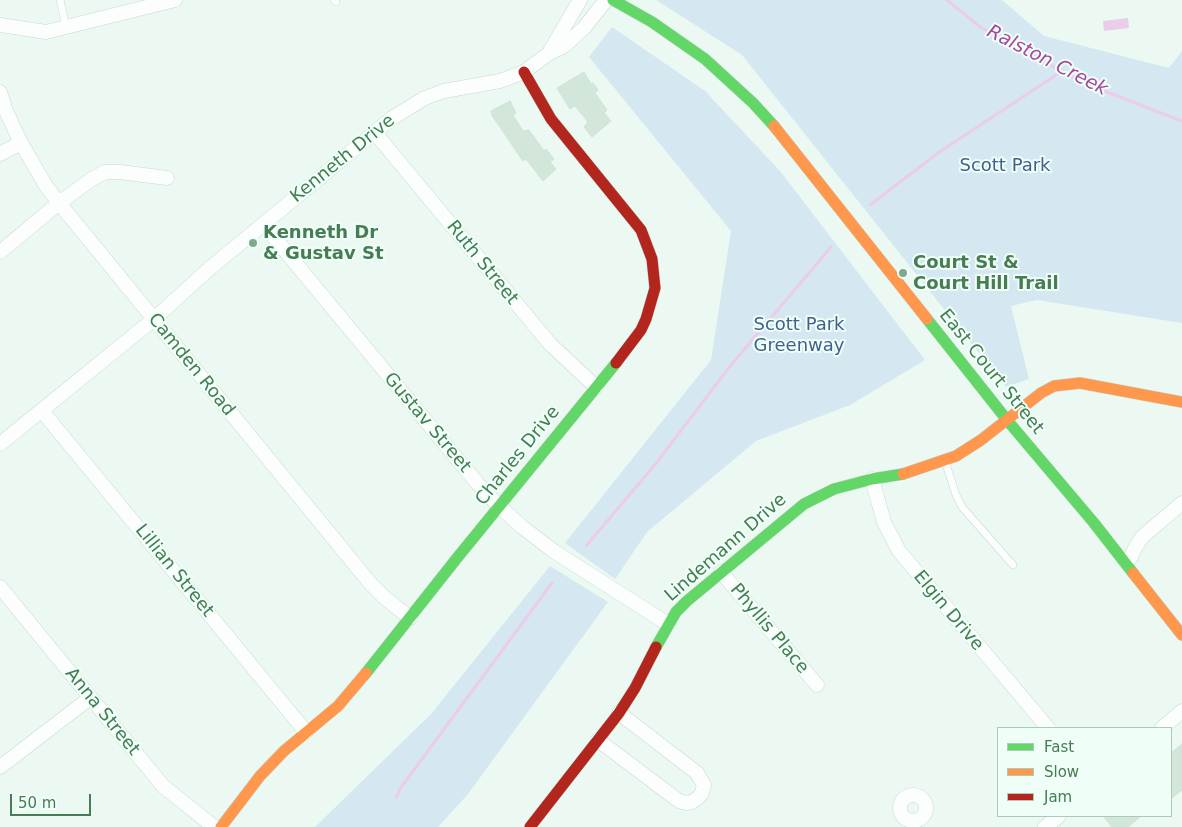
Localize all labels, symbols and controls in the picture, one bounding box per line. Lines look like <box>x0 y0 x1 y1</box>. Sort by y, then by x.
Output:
water label: Ralston Creek <box>983 21 1111 101</box>
street label: Kenneth Drive <box>286 110 400 208</box>
park label: Scott Park <box>959 155 1051 177</box>
street label: Ruth Street <box>442 217 522 309</box>
place label: Kenneth Dr & Gustav St <box>263 222 384 264</box>
marker: Kenneth Dr & Gustav St <box>247 237 259 249</box>
place label: Court St & Court Hill Trail <box>913 252 1059 294</box>
marker: Court St & Court Hill Trail <box>897 267 909 279</box>
street label: East Court Street <box>934 305 1048 439</box>
street label: Camden Road <box>143 309 239 421</box>
park label: Scott Park Greenway <box>753 314 845 356</box>
street label: Gustav Street <box>379 369 475 477</box>
street label: Charles Drive <box>471 402 565 510</box>
street label: Lindemann Drive <box>661 489 791 607</box>
street label: Lillian Street <box>130 520 218 622</box>
street label: Elgin Drive <box>908 567 988 655</box>
street label: Phyllis Place <box>725 580 813 678</box>
street label: Anna Street <box>60 664 144 760</box>
legend <box>997 727 1172 817</box>
text: Fast <box>1044 738 1074 756</box>
text: Slow <box>1044 763 1079 781</box>
scale bar <box>12 784 94 816</box>
text: Jam <box>1044 788 1072 806</box>
text: 50 m <box>18 794 56 812</box>

